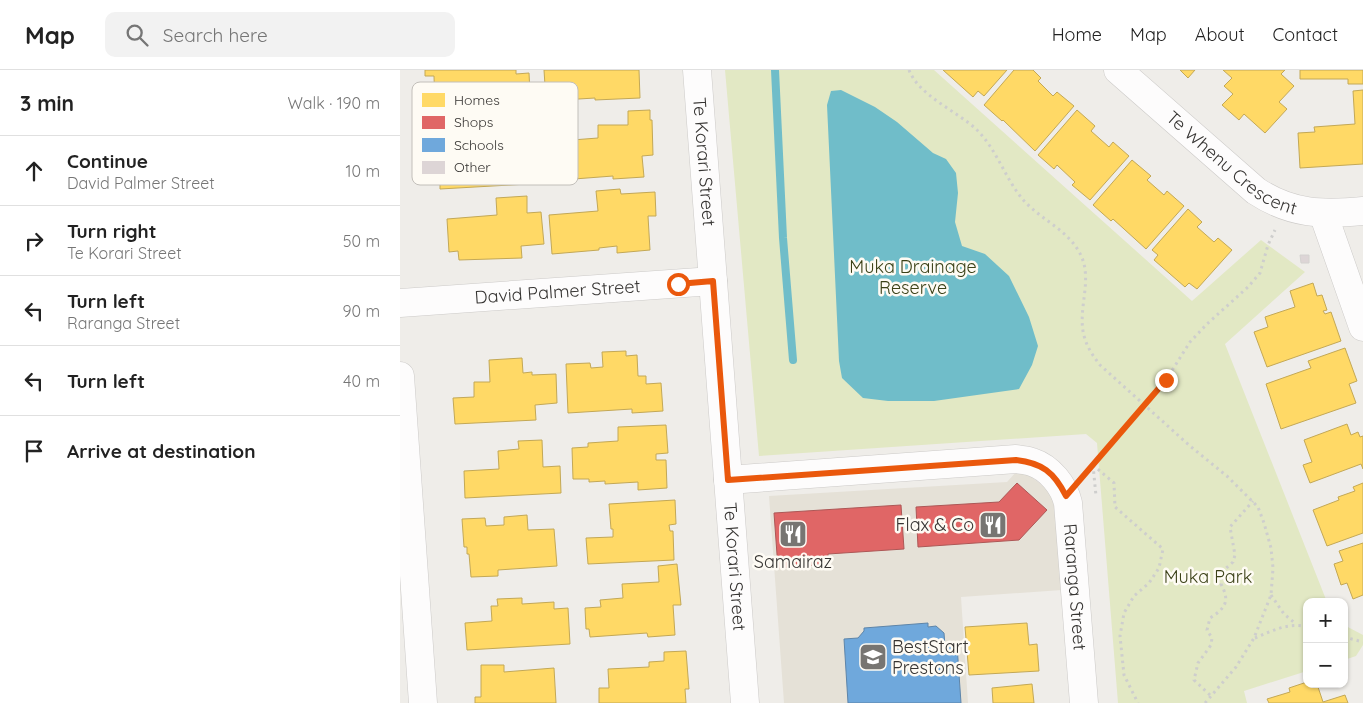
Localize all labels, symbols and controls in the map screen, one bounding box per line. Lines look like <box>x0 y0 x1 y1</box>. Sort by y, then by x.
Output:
search box <box>105 12 455 57</box>
text: Map <box>25 20 75 50</box>
icon: search <box>123 21 151 49</box>
text: Search here <box>163 23 268 47</box>
text: Home <box>1052 23 1102 46</box>
text: Map <box>1130 23 1167 46</box>
text: About <box>1195 23 1245 46</box>
text: Contact <box>1273 23 1338 46</box>
legend <box>412 82 578 185</box>
text: 3 min <box>20 90 74 116</box>
text: Homes <box>454 91 500 109</box>
text: Walk · 190 m <box>288 93 380 113</box>
street label: Te Korari Street <box>688 96 721 227</box>
street label: Te Whenu Crescent <box>1162 106 1300 220</box>
text: Shops <box>454 113 493 131</box>
text: Schools <box>454 136 504 154</box>
text: Continue <box>67 149 148 173</box>
icon: ahead <box>20 157 48 185</box>
text: Other <box>454 158 491 176</box>
text: 10 m <box>346 161 380 181</box>
text: David Palmer Street <box>67 173 215 193</box>
text: Turn right <box>67 219 156 243</box>
icon: right <box>20 227 48 255</box>
text: 50 m <box>343 231 380 251</box>
text: Te Korari Street <box>67 243 182 263</box>
park label: Muka Drainage Reserve <box>849 255 977 299</box>
route start <box>667 273 690 296</box>
street label: David Palmer Street <box>474 274 641 309</box>
text: Turn left <box>67 289 145 313</box>
icon: left <box>20 297 48 325</box>
text: 90 m <box>343 301 380 321</box>
text: Raranga Street <box>67 313 180 333</box>
icon: left <box>20 367 48 395</box>
text: Turn left <box>67 369 145 393</box>
route end <box>1155 369 1178 392</box>
text: 40 m <box>343 371 380 391</box>
icon: arrive <box>20 437 48 465</box>
text: Arrive at destination <box>67 439 256 463</box>
street label: Te Korari Street <box>719 501 751 632</box>
restaurant icon: Flax & Co <box>978 510 1008 540</box>
place label: Flax & Co <box>895 513 974 536</box>
restaurant icon: Samairaz <box>778 519 808 549</box>
street label: Raranga Street <box>1059 523 1092 651</box>
place label: Samairaz <box>754 550 832 573</box>
park label: Muka Park <box>1164 565 1252 588</box>
map controls <box>1303 598 1348 688</box>
button: + <box>1303 598 1348 643</box>
place label: BestStart Prestons <box>892 635 969 679</box>
school or university icon: BestStart Prestons <box>858 642 888 672</box>
button: − <box>1303 643 1348 688</box>

